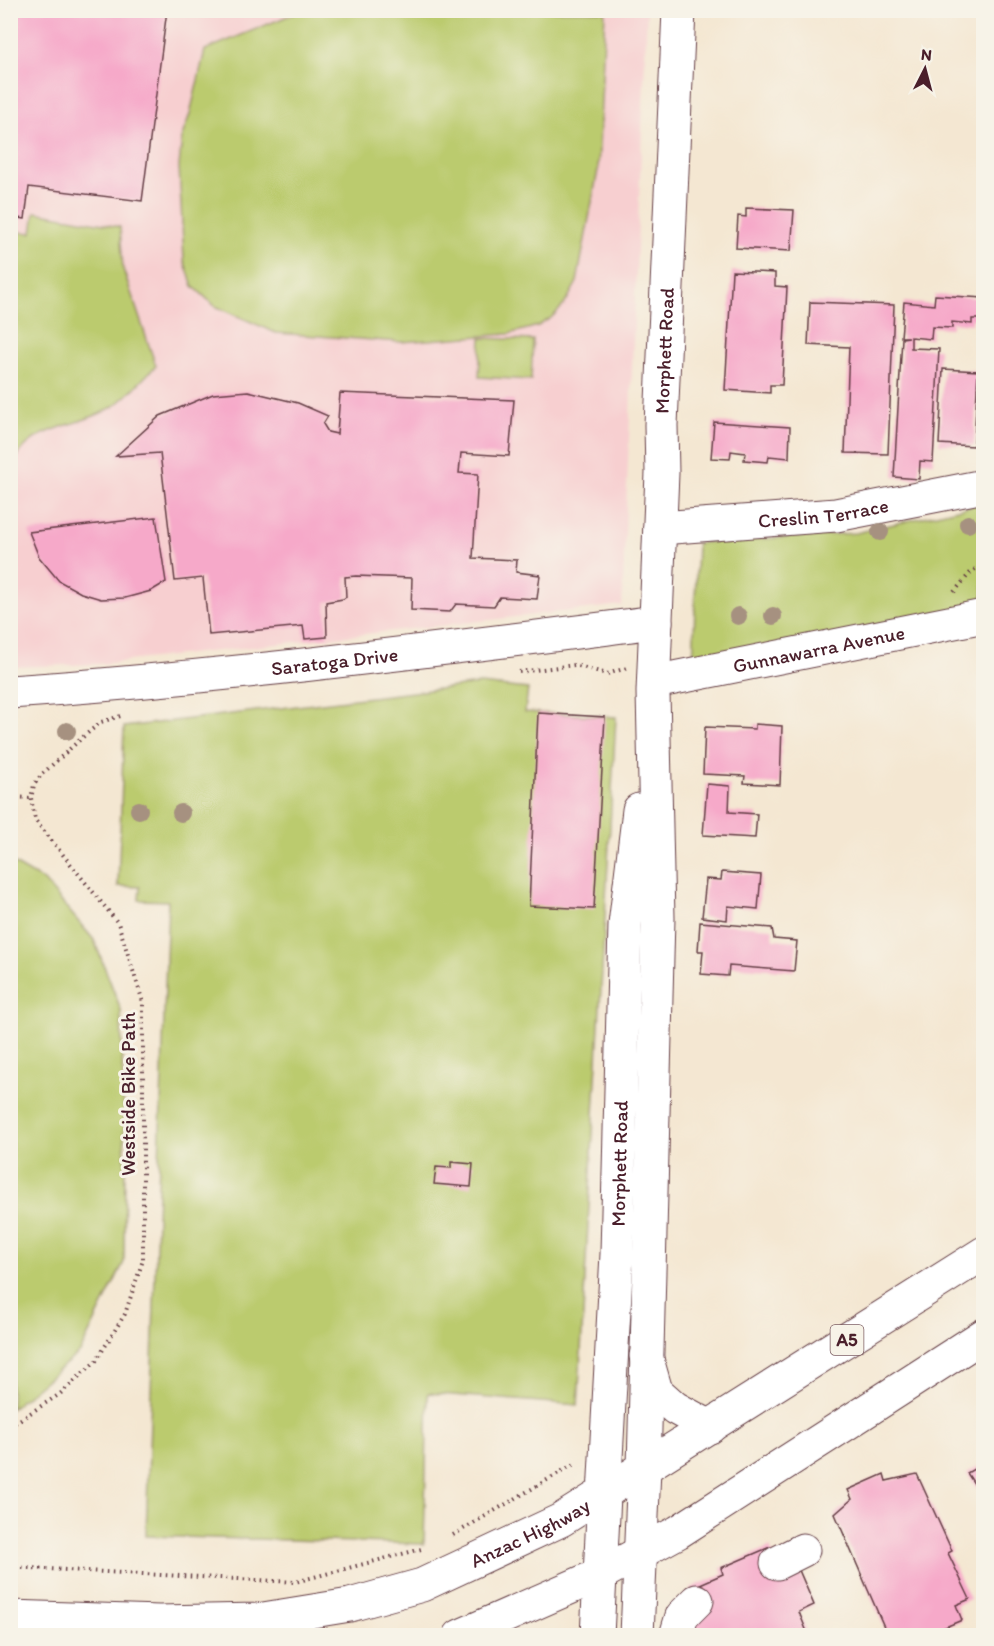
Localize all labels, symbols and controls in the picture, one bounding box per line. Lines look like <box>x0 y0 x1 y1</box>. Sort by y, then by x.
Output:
north arrow <box>895 39 955 99</box>
text: N <box>920 45 933 65</box>
street label: Morphett Road <box>650 287 679 414</box>
street label: Creslin Terrace <box>757 493 891 533</box>
street label: Gunnawarra Avenue <box>731 620 907 678</box>
street label: Saratoga Drive <box>270 642 399 680</box>
street label: Westside Bike Path <box>116 1012 140 1176</box>
street label: Morphett Road <box>606 1100 633 1227</box>
road number: A5 <box>830 1325 864 1355</box>
street label: Anzac Highway <box>467 1493 595 1573</box>

